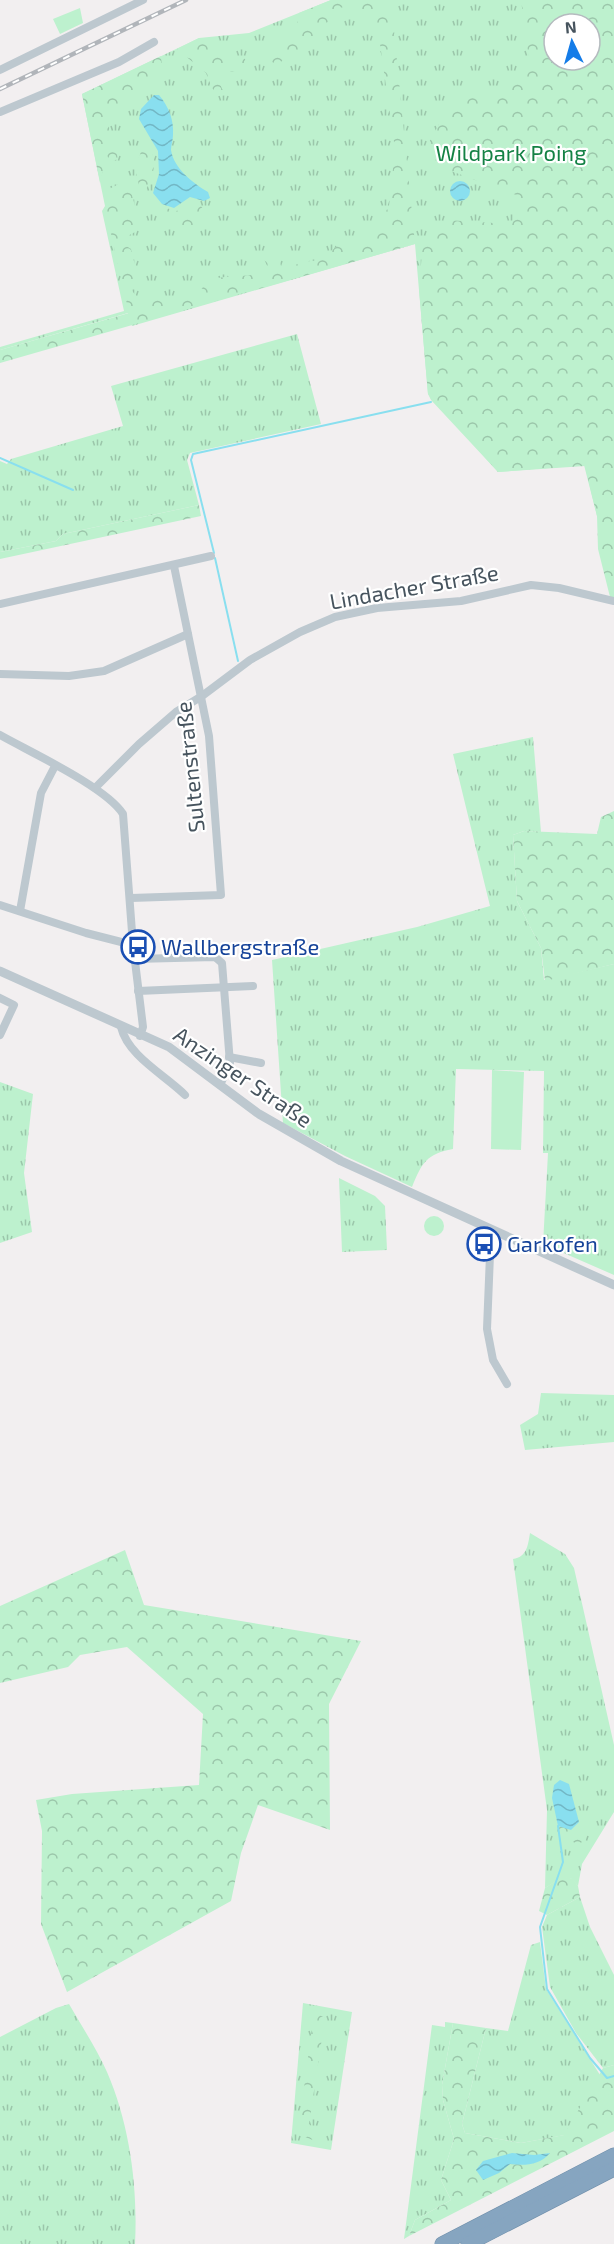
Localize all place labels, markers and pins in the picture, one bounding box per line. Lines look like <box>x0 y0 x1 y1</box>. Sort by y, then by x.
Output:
bus stop icon: Wallbergstraße <box>120 929 156 965</box>
place label: Wallbergstraße <box>161 933 319 959</box>
bus stop icon: Garkofen <box>466 1226 502 1262</box>
place label: Garkofen <box>507 1230 598 1256</box>

